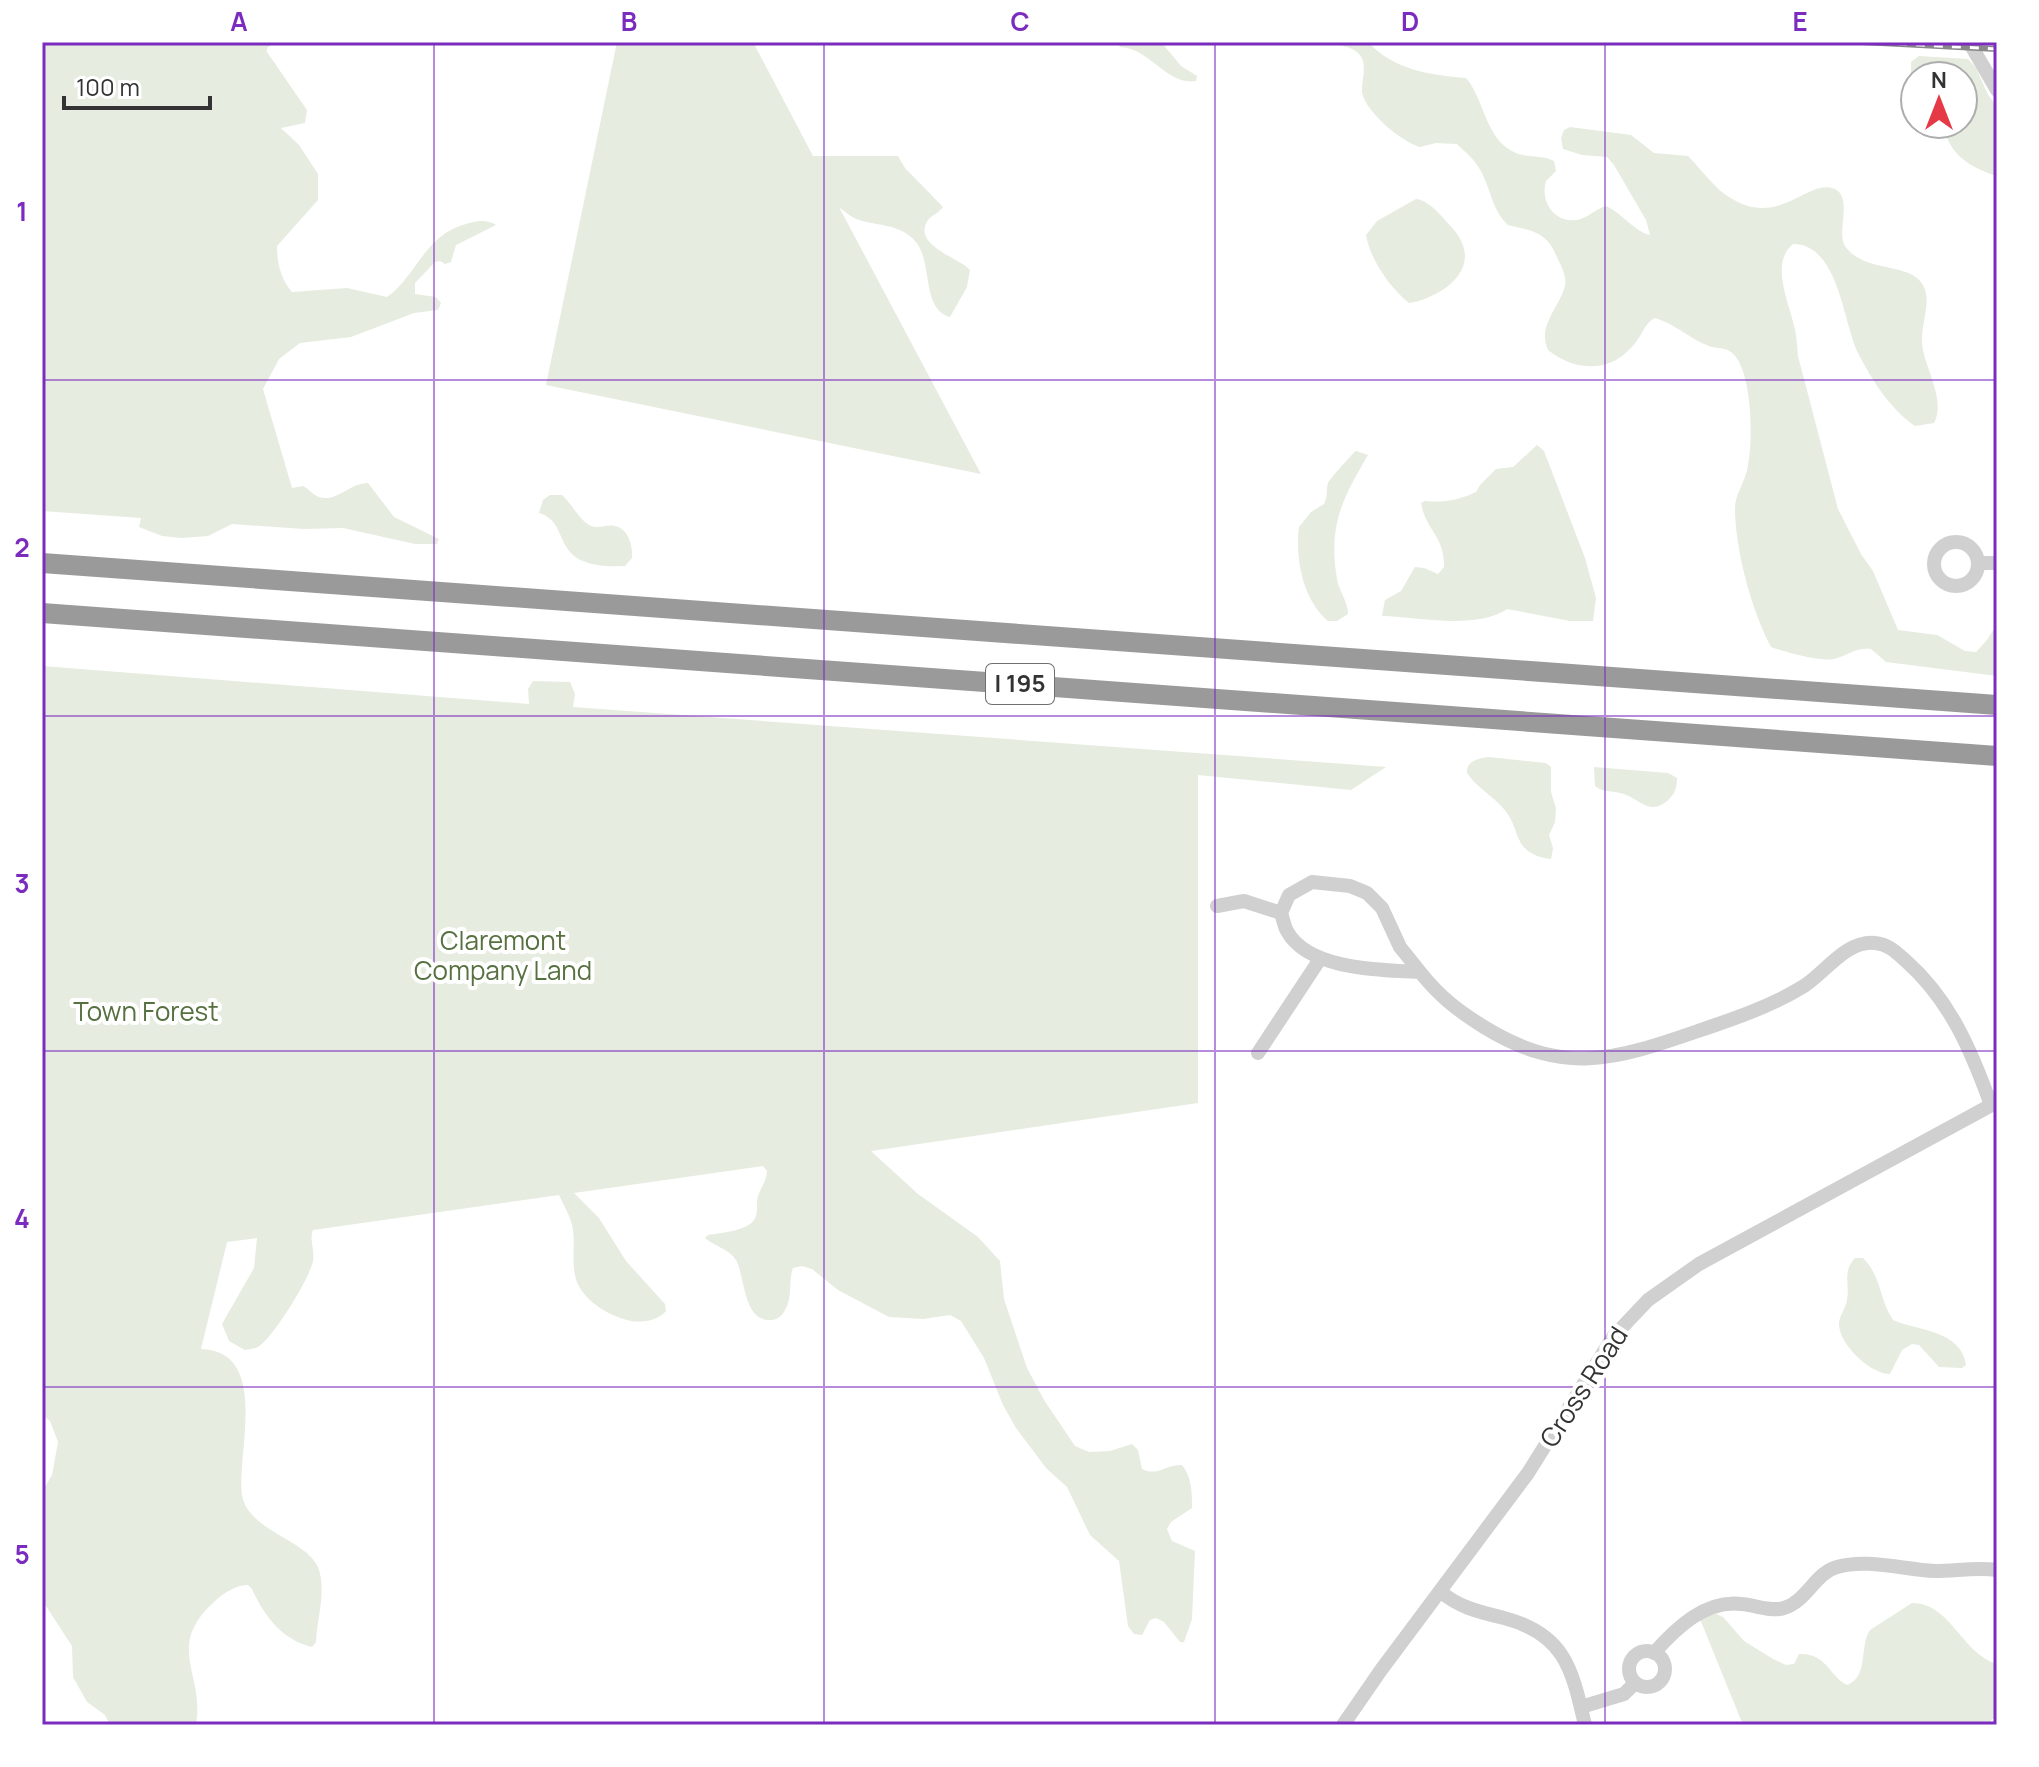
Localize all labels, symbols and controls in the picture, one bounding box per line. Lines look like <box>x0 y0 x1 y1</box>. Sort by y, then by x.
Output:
text: A <box>230 3 248 39</box>
text: B <box>621 3 637 39</box>
text: C <box>1010 3 1030 39</box>
text: D <box>1401 3 1419 39</box>
text: E <box>1792 3 1808 39</box>
scale bar <box>64 60 210 110</box>
north arrow <box>1899 60 1979 140</box>
text: N <box>1931 65 1947 95</box>
text: 100 m <box>76 70 140 103</box>
text: 1 <box>16 193 28 229</box>
text: 2 <box>14 529 30 565</box>
road number: I 195 <box>986 664 1054 704</box>
text: 3 <box>14 865 30 901</box>
park label: Claremont Company Land <box>414 922 592 988</box>
park label: Town Forest <box>73 993 219 1029</box>
text: 4 <box>14 1200 30 1236</box>
street label: Cross Road <box>1531 1319 1636 1454</box>
text: 5 <box>14 1536 30 1572</box>

